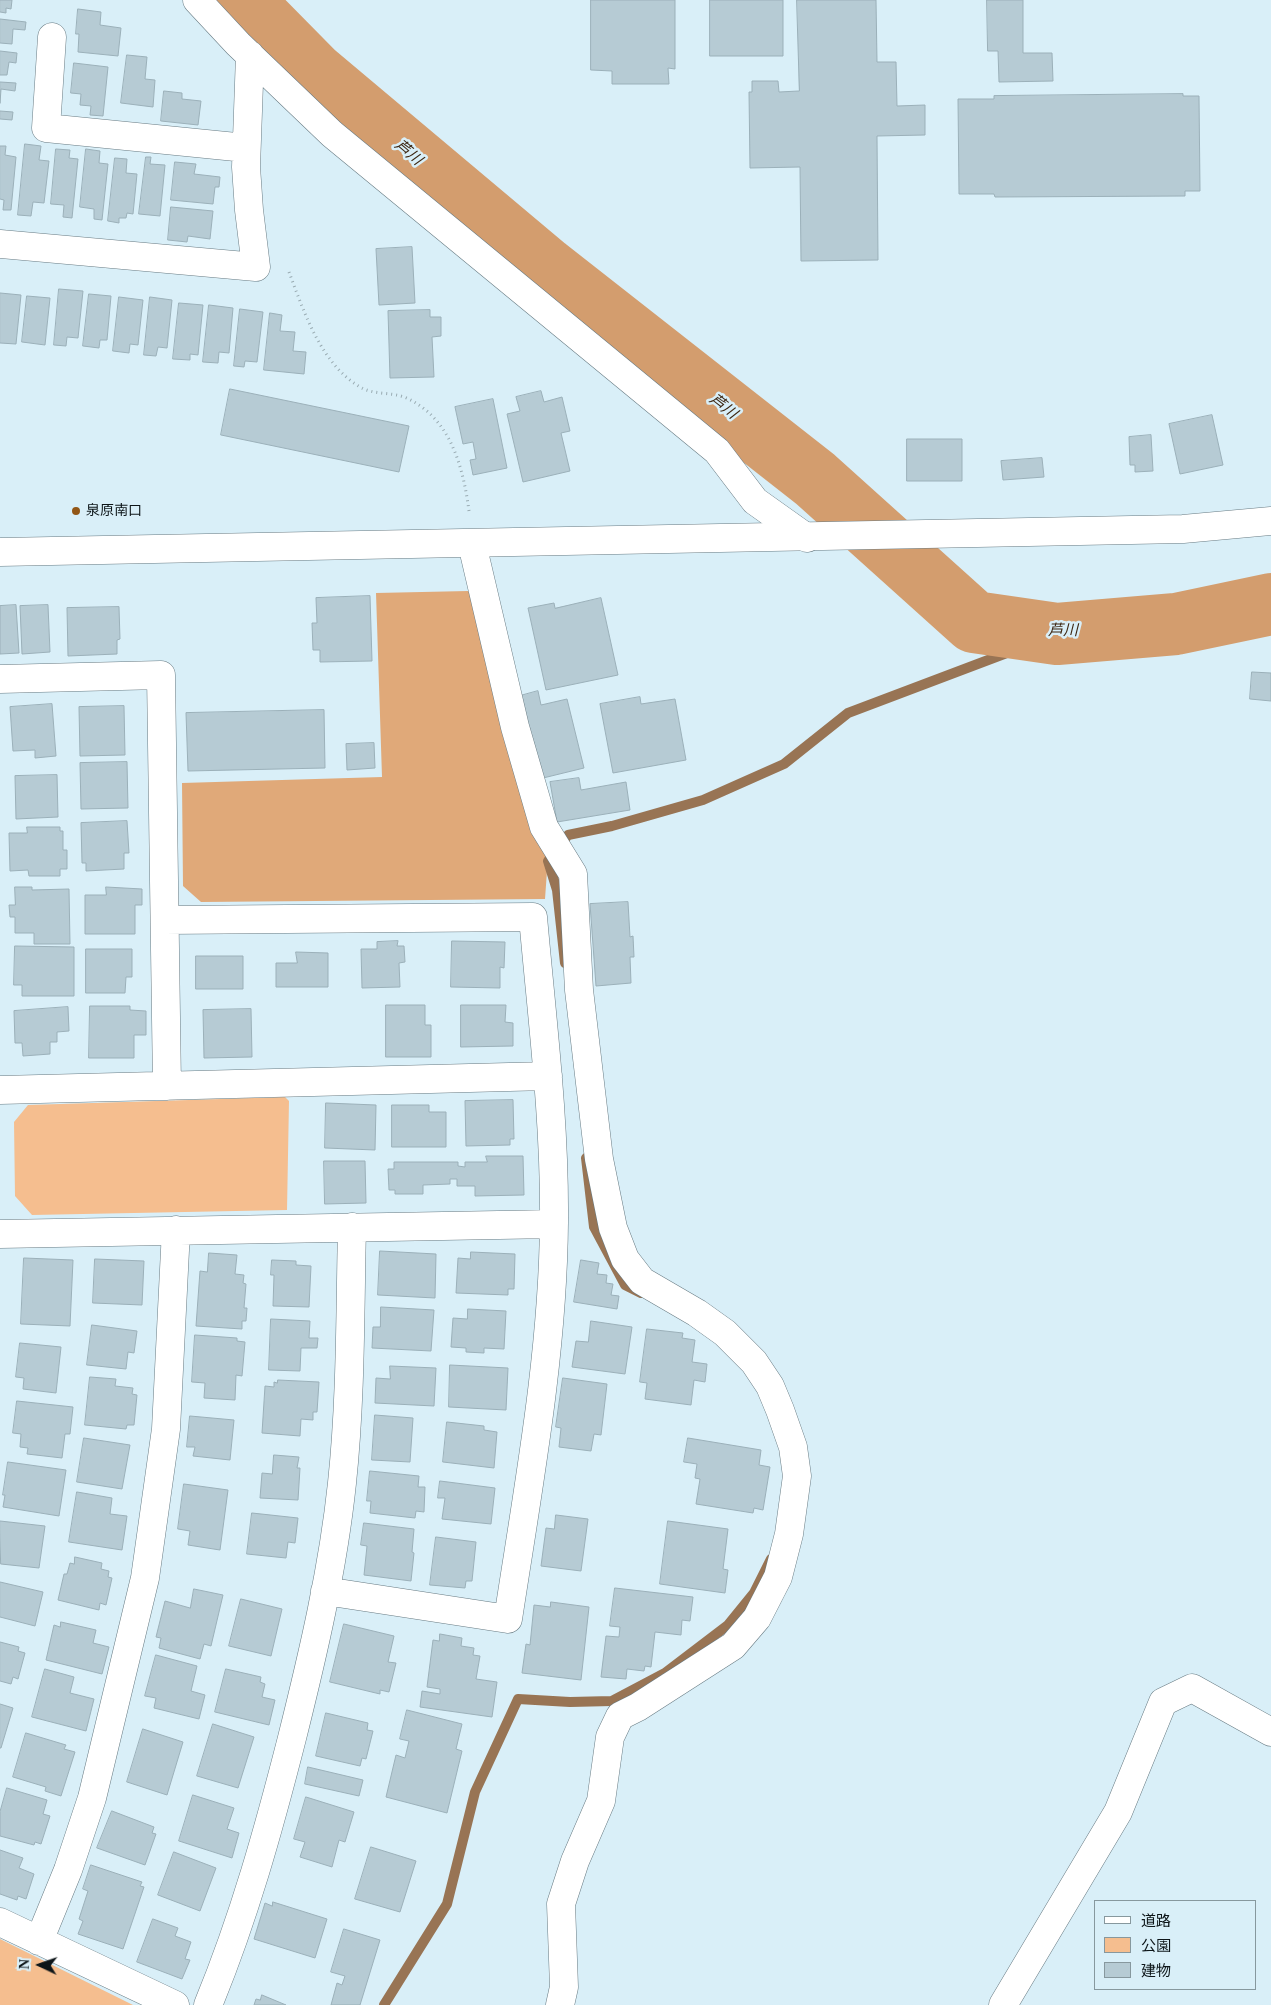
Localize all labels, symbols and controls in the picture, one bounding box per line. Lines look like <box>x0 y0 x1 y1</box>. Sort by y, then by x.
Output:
water label: 芦川 <box>391 136 425 170</box>
water label: 芦川 <box>706 391 740 423</box>
place label: 泉原南口 <box>86 503 142 519</box>
marker: 泉原南口 <box>70 505 82 517</box>
water label: 芦川 <box>1048 622 1078 640</box>
legend <box>1094 1900 1256 1990</box>
text: 道路 <box>1141 1913 1171 1929</box>
text: 公園 <box>1141 1938 1171 1954</box>
north arrow <box>15 1940 65 1990</box>
text: N <box>17 1959 32 1970</box>
text: 建物 <box>1141 1963 1171 1979</box>

